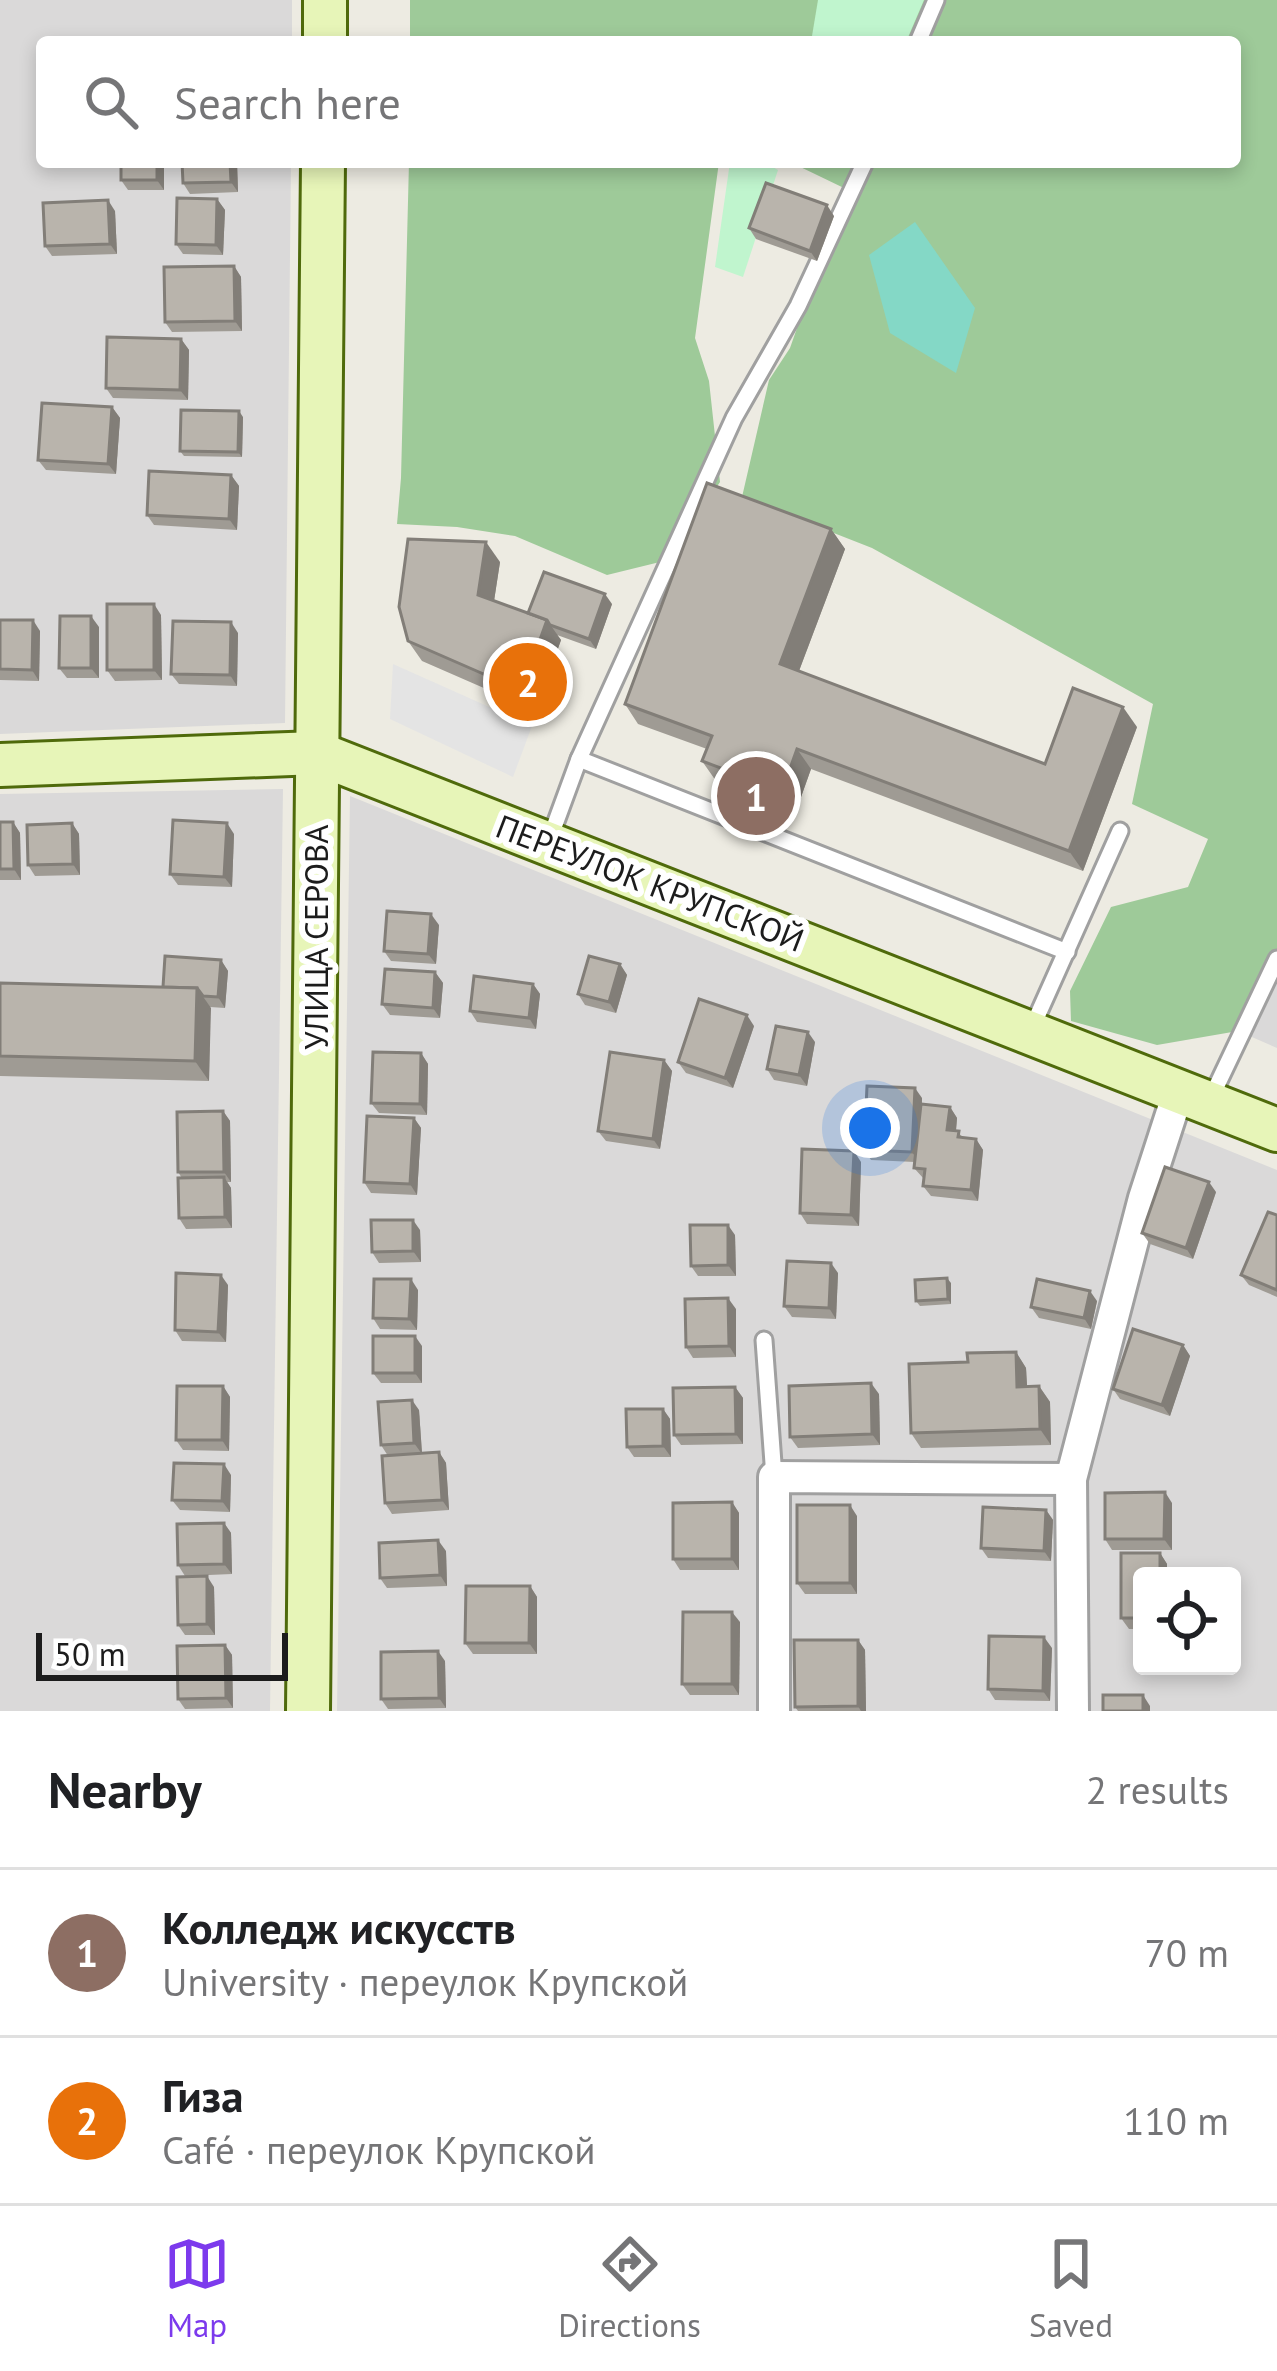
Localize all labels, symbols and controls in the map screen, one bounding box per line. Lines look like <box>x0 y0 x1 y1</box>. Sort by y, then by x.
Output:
search box <box>36 36 1241 168</box>
icon: search <box>78 69 144 135</box>
text: Search here <box>174 73 401 131</box>
pin: 2 <box>489 637 567 727</box>
pin: 1 <box>717 751 795 841</box>
street label: ПЕРЕУЛОК КРУПСКОЙ <box>490 804 810 961</box>
street label: УЛИЦА СЕРОВА <box>294 824 337 1050</box>
your location <box>840 1098 900 1158</box>
map controls <box>1133 1567 1241 1675</box>
button: locate <box>1133 1567 1241 1675</box>
scale bar <box>36 1627 288 1680</box>
text: 50 m <box>54 1632 126 1675</box>
text: Nearby <box>48 1756 202 1822</box>
text: 2 results <box>1086 1764 1229 1815</box>
text: Колледж искусств <box>162 1898 516 1956</box>
text: 1 <box>76 1927 98 1978</box>
text: 70 m <box>1144 1927 1229 1978</box>
text: University · переулок Крупской <box>162 1956 688 2007</box>
text: Гиза <box>162 2066 244 2124</box>
text: 2 <box>76 2095 98 2146</box>
text: 110 m <box>1123 2095 1229 2146</box>
text: Café · переулок Крупской <box>162 2124 596 2175</box>
tab: Map <box>164 2231 230 2346</box>
tab: Directions <box>558 2231 701 2346</box>
tab: Saved <box>1029 2231 1113 2346</box>

